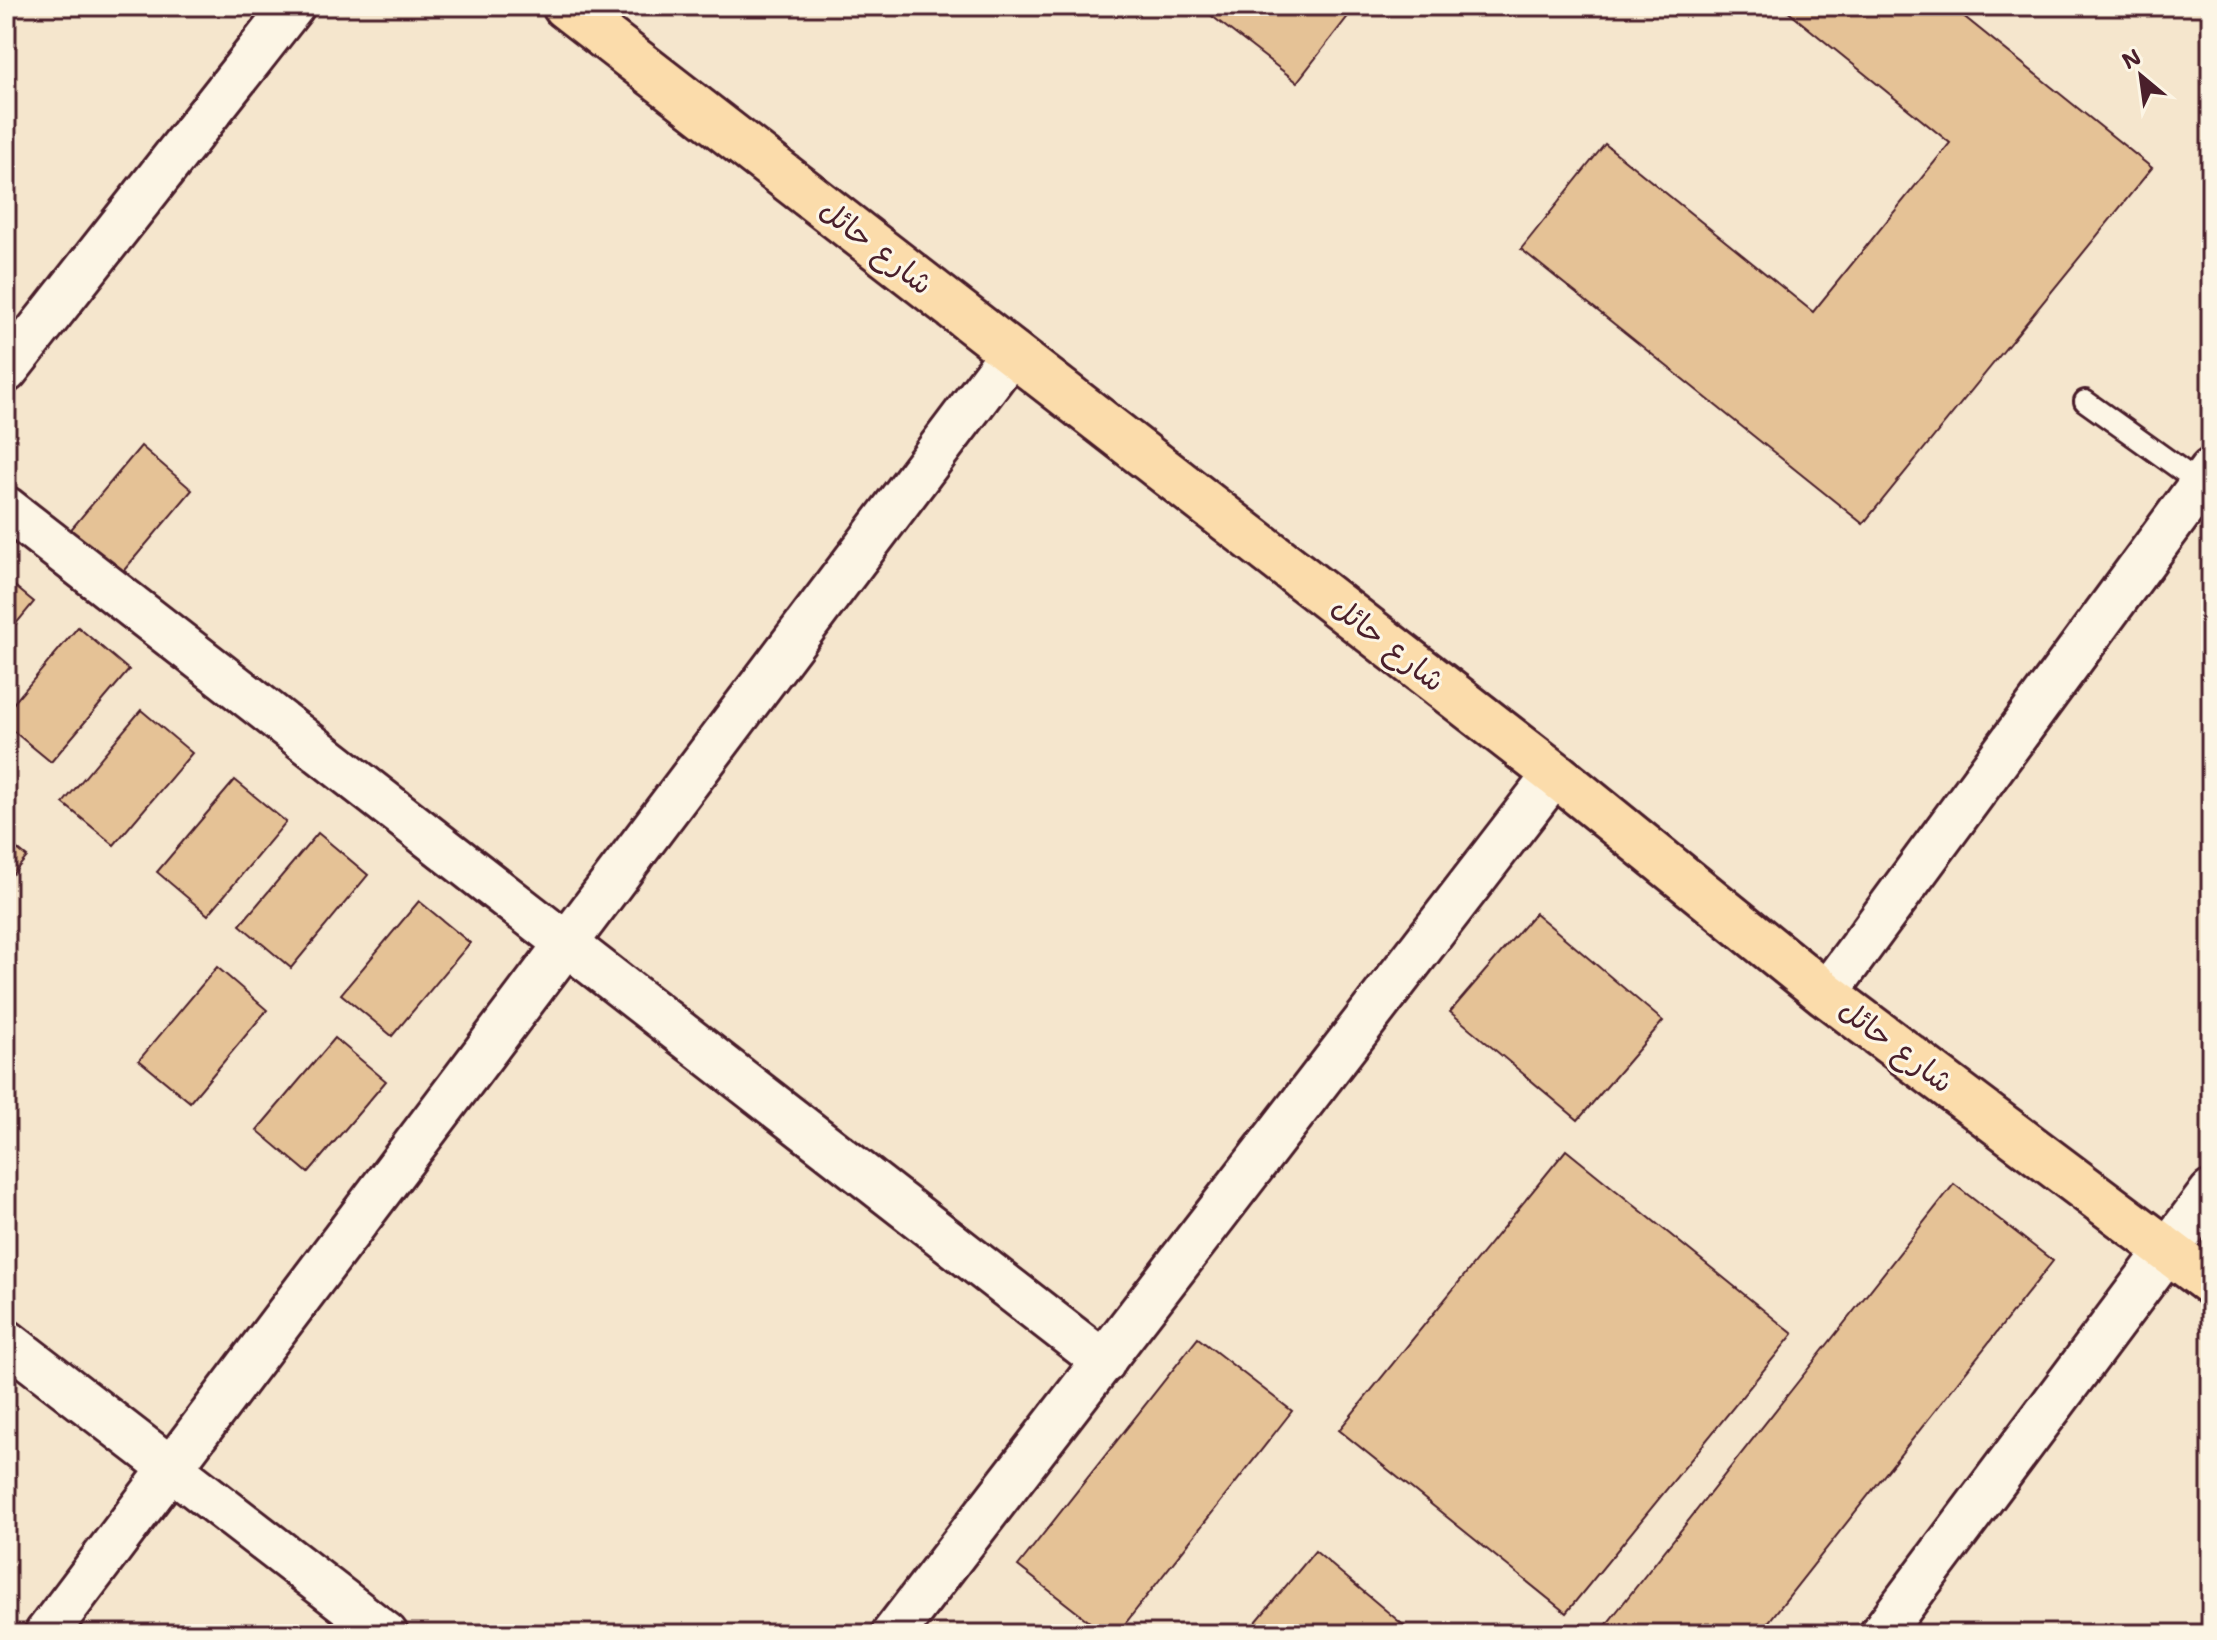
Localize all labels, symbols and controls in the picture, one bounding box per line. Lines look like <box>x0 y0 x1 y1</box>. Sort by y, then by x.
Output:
north arrow <box>2101 36 2181 116</box>
text: N <box>2117 42 2146 76</box>
street label: شارع حائل <box>810 189 942 305</box>
street label: شارع حائل <box>1322 586 1454 702</box>
street label: شارع حائل <box>1830 989 1962 1103</box>

